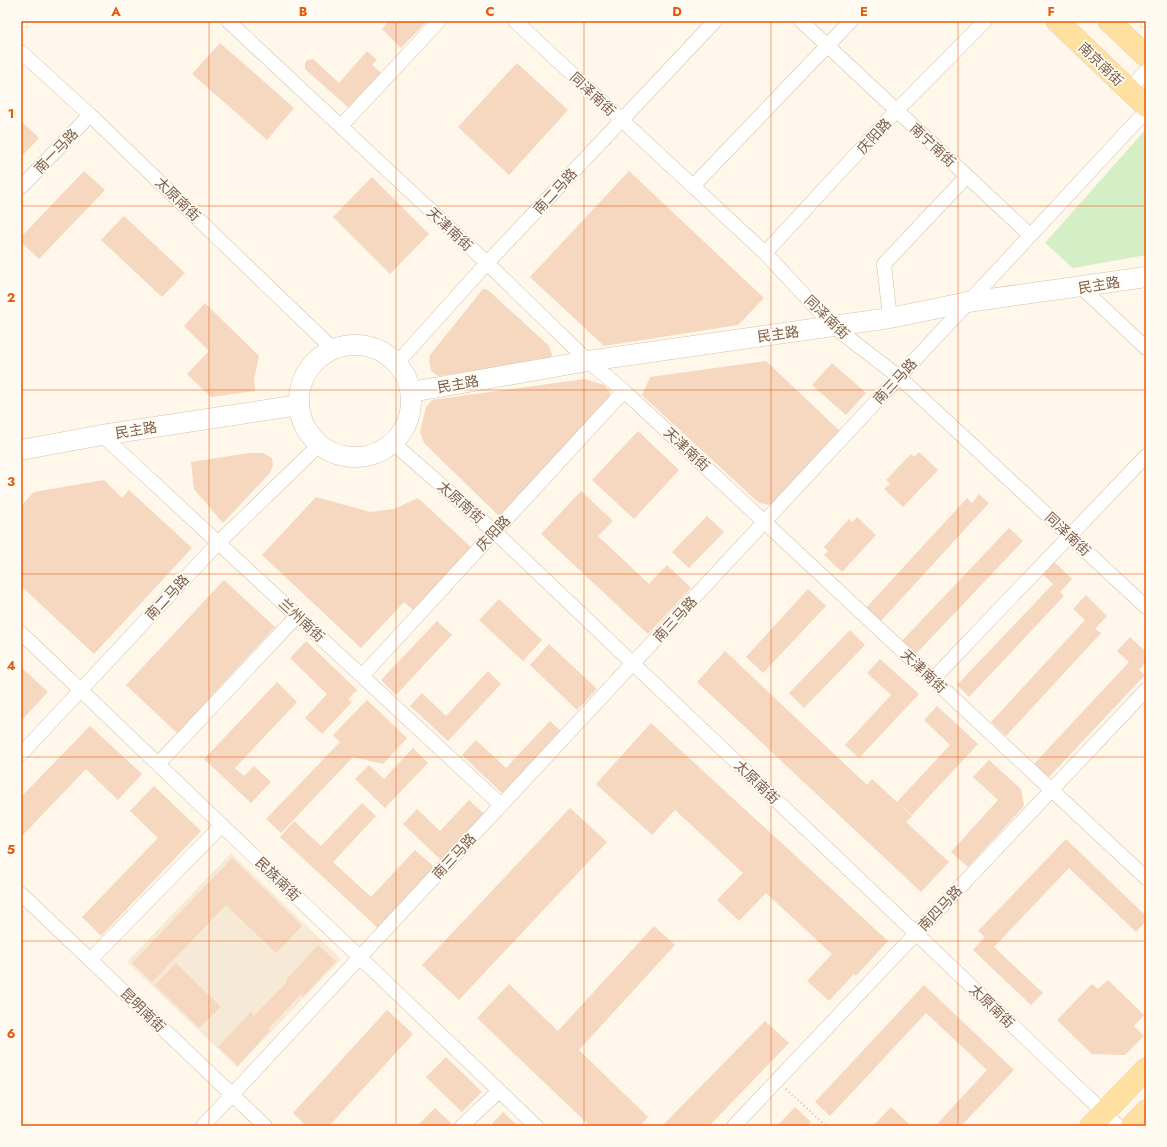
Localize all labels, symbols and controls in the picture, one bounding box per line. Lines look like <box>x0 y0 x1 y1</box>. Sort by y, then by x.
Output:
text: A <box>110 2 121 21</box>
text: B <box>299 2 308 21</box>
text: C <box>485 2 495 21</box>
text: D <box>672 2 682 21</box>
text: E <box>860 2 868 21</box>
text: F <box>1047 2 1055 21</box>
street label: 南京南街 <box>1074 37 1128 91</box>
street label: 同泽南街 <box>566 68 620 120</box>
text: 1 <box>8 104 14 123</box>
street label: 庆阳路 <box>852 114 896 158</box>
street label: 南宁南街 <box>906 119 960 171</box>
street label: 南一马路 <box>29 124 83 178</box>
street label: 南二马路 <box>529 164 581 218</box>
street label: 太原南街 <box>151 172 205 226</box>
street label: 天津南街 <box>423 203 477 255</box>
street label: 民主路 <box>1077 272 1121 298</box>
text: 2 <box>7 288 15 307</box>
street label: 同泽南街 <box>800 290 854 344</box>
street label: 民主路 <box>756 321 800 347</box>
street label: 南三马路 <box>869 354 921 408</box>
street label: 民主路 <box>436 371 480 397</box>
street label: 民主路 <box>114 417 158 443</box>
street label: 天津南街 <box>660 423 714 475</box>
text: 3 <box>7 472 15 491</box>
street label: 太原南街 <box>433 476 489 528</box>
street label: 同泽南街 <box>1041 508 1095 560</box>
street label: 庆阳路 <box>471 511 515 555</box>
street label: 南二马路 <box>141 570 193 624</box>
street label: 南三马路 <box>649 592 701 646</box>
street label: 兰州南街 <box>275 594 329 646</box>
street label: 天津南街 <box>897 645 951 697</box>
text: 4 <box>6 656 16 675</box>
street label: 太原南街 <box>730 755 784 809</box>
street label: 南三马路 <box>428 829 480 883</box>
text: 5 <box>7 840 15 859</box>
street label: 民族南街 <box>251 852 305 906</box>
street label: 南四马路 <box>914 881 966 935</box>
street label: 太原南街 <box>965 979 1019 1033</box>
street label: 昆明南街 <box>116 983 170 1037</box>
text: 6 <box>7 1024 16 1043</box>

